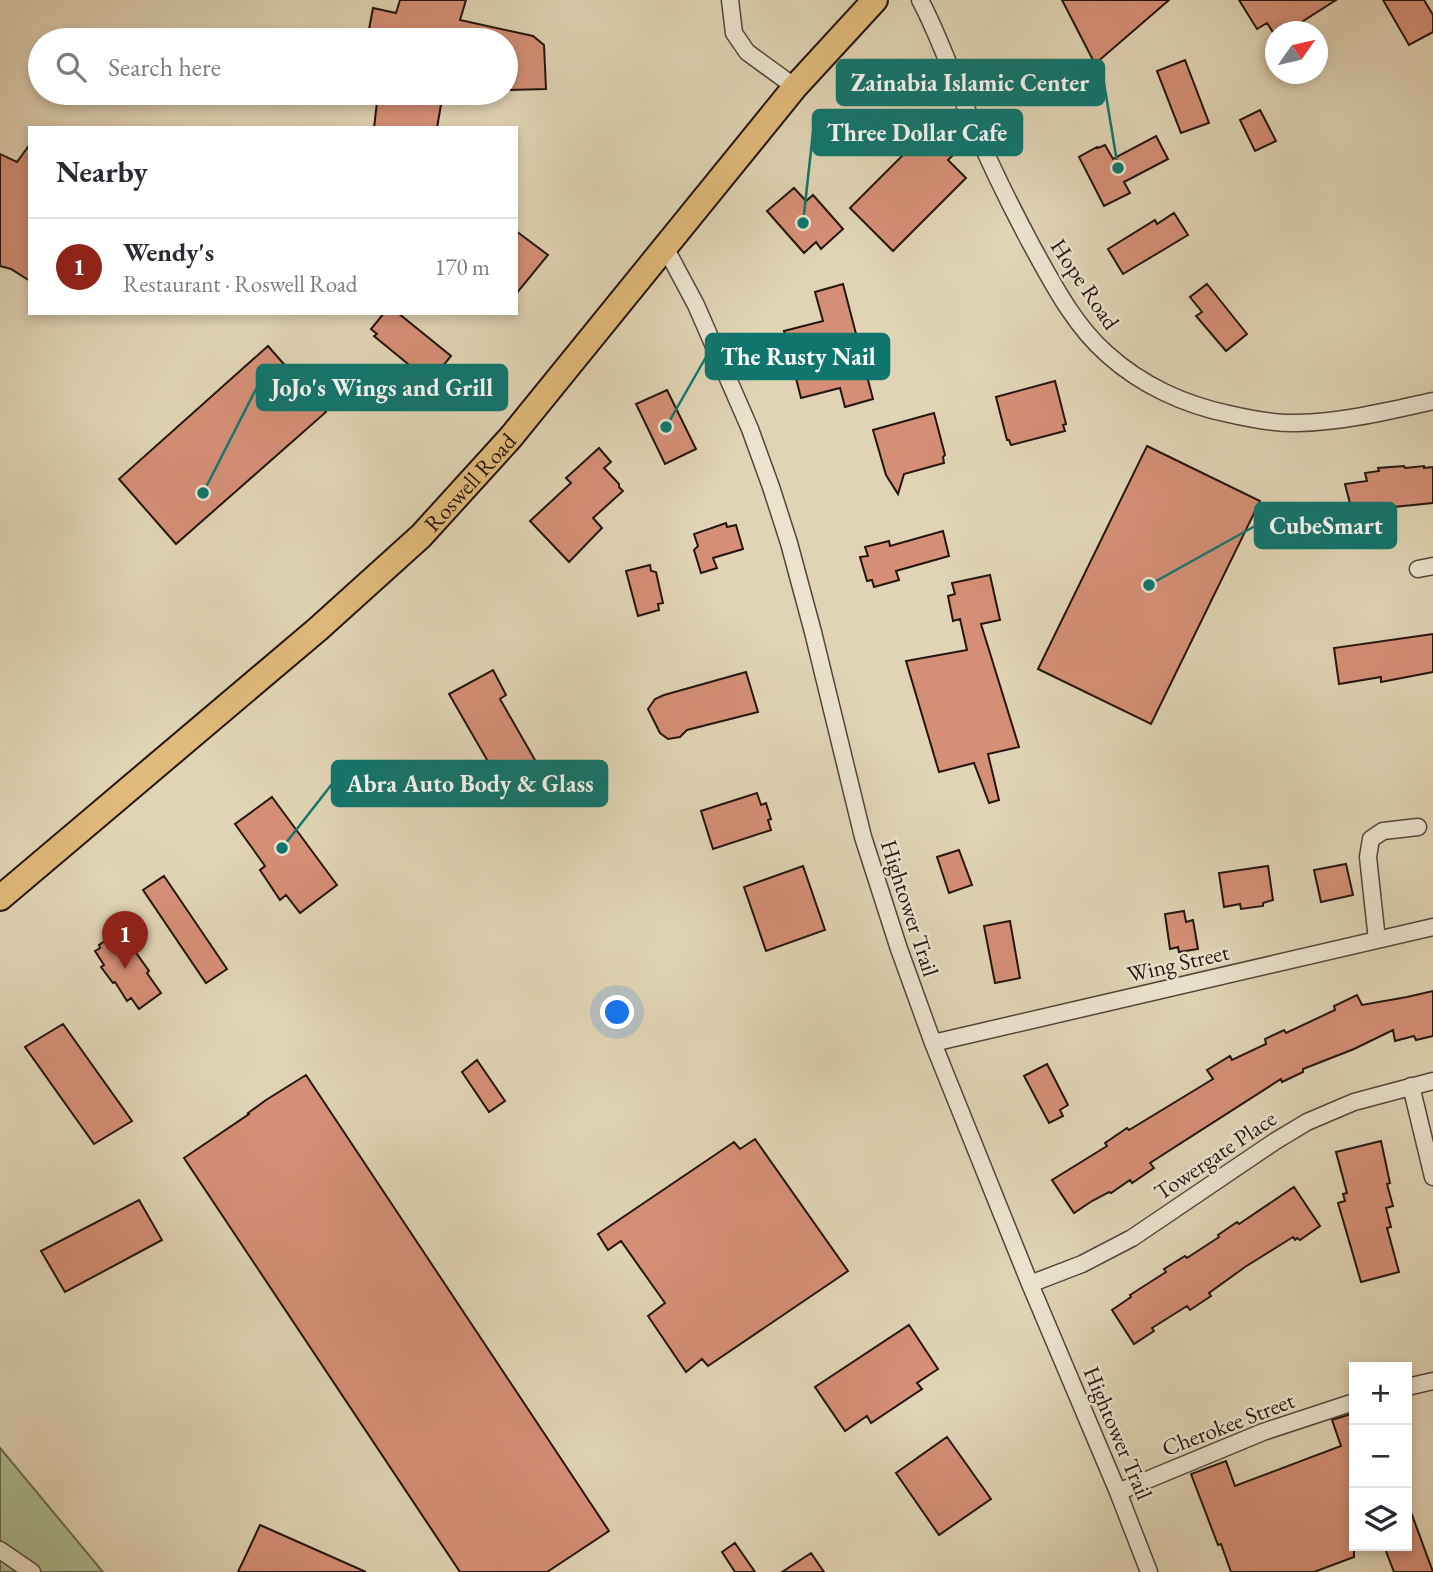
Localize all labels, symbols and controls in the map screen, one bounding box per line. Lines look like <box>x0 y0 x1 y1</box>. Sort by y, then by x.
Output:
north arrow <box>1265 21 1328 84</box>
search box <box>28 28 518 105</box>
icon: search <box>52 48 90 86</box>
text: Search here <box>108 50 221 84</box>
callout: Zainabia Islamic Center <box>837 60 1104 105</box>
text: Zainabia Islamic Center <box>851 67 1089 98</box>
callout: Three Dollar Cafe <box>813 110 1022 155</box>
text: Three Dollar Cafe <box>827 117 1007 148</box>
text: Nearby <box>56 152 148 191</box>
street label: Hope Road <box>1044 233 1127 336</box>
text: Wendy's <box>123 235 214 269</box>
text: 1 <box>73 252 85 282</box>
text: 170 m <box>434 252 490 282</box>
text: Restaurant · Roswell Road <box>123 269 358 299</box>
callout: The Rusty Nail <box>706 334 889 379</box>
text: The Rusty Nail <box>720 341 876 373</box>
callout: JoJo's Wings and Grill <box>257 365 507 410</box>
text: JoJo's Wings and Grill <box>269 372 493 404</box>
street label: Roswell Road <box>417 426 523 538</box>
callout: CubeSmart <box>1255 503 1396 548</box>
text: CubeSmart <box>1269 510 1383 541</box>
callout: Abra Auto Body & Glass <box>332 761 607 806</box>
text: Abra Auto Body & Glass <box>345 768 594 800</box>
street label: Hightower Trail <box>874 836 946 981</box>
pin: 1 <box>102 911 148 969</box>
street label: Wing Street <box>1124 937 1233 989</box>
your location <box>600 995 634 1029</box>
street label: Towergate Place <box>1148 1103 1282 1207</box>
street label: Hightower Trail <box>1076 1362 1160 1505</box>
map controls <box>1349 1362 1412 1551</box>
button: + <box>1349 1362 1412 1425</box>
street label: Cherokee Street <box>1158 1385 1299 1463</box>
button: − <box>1349 1425 1412 1488</box>
button: layers <box>1349 1488 1412 1551</box>

